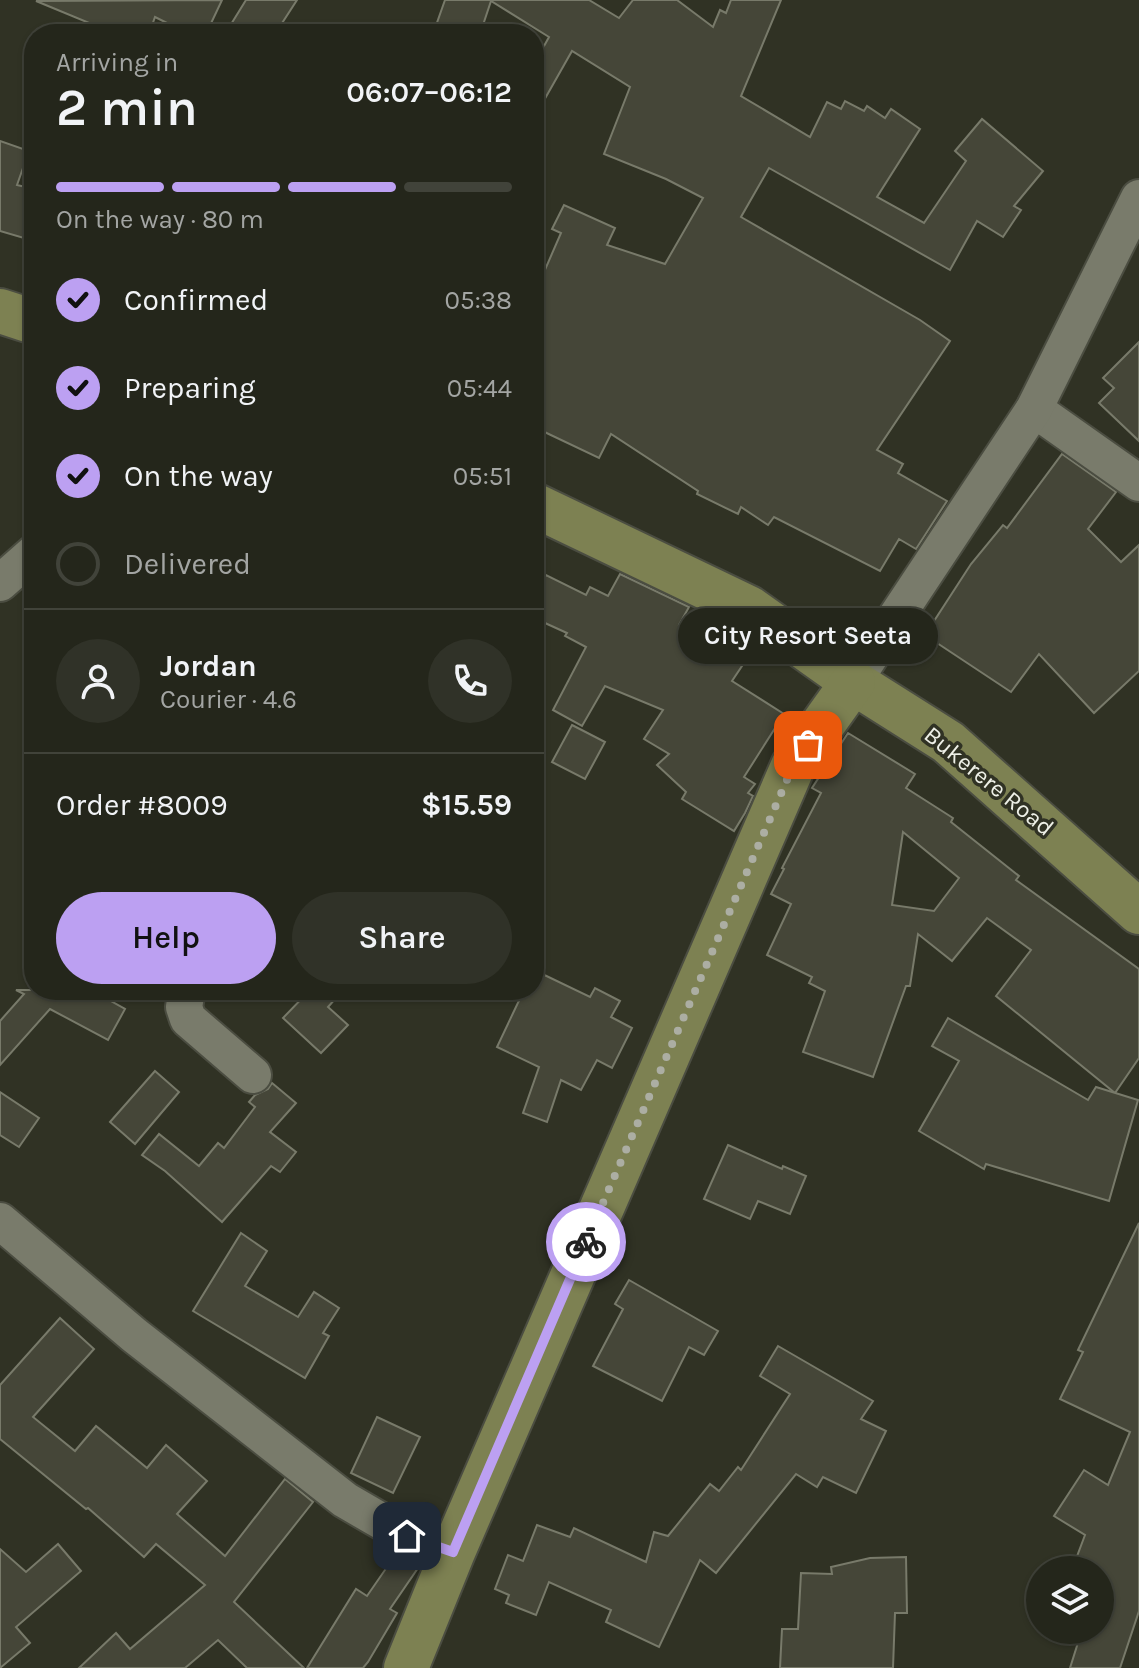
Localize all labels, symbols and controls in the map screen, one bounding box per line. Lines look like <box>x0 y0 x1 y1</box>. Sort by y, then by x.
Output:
text: Arriving in <box>56 47 178 78</box>
text: 06:07–06:12 <box>346 74 512 110</box>
text: 2 min <box>56 77 198 138</box>
text: On the way · 80 m <box>56 204 264 235</box>
icon: check <box>56 278 100 322</box>
text: Confirmed <box>124 282 268 318</box>
text: 05:38 <box>445 285 512 316</box>
icon: check <box>56 366 100 410</box>
text: Preparing <box>124 370 256 406</box>
text: 05:44 <box>447 373 512 404</box>
icon: check <box>56 454 100 498</box>
text: On the way <box>124 458 273 494</box>
text: 05:51 <box>453 461 512 492</box>
text: Delivered <box>124 546 251 582</box>
callout: City Resort Seeta <box>678 609 938 665</box>
text: City Resort Seeta <box>704 620 912 651</box>
button: person <box>56 639 140 723</box>
button: phone <box>428 639 512 723</box>
text: Jordan <box>160 648 257 684</box>
text: Courier · 4.6 <box>160 684 297 715</box>
pin <box>774 711 842 779</box>
street label: Bukerere Road <box>919 720 1059 842</box>
icon: bag <box>786 723 830 767</box>
text: Order #8009 <box>56 787 228 823</box>
text: $15.59 <box>421 787 512 823</box>
button: Help <box>56 892 276 984</box>
button: Share <box>292 892 512 984</box>
courier <box>546 1202 626 1282</box>
icon: bike <box>564 1220 608 1264</box>
pin <box>373 1502 441 1570</box>
icon: home <box>385 1514 429 1558</box>
map controls <box>1026 1556 1114 1644</box>
button: layers <box>1026 1556 1114 1644</box>

